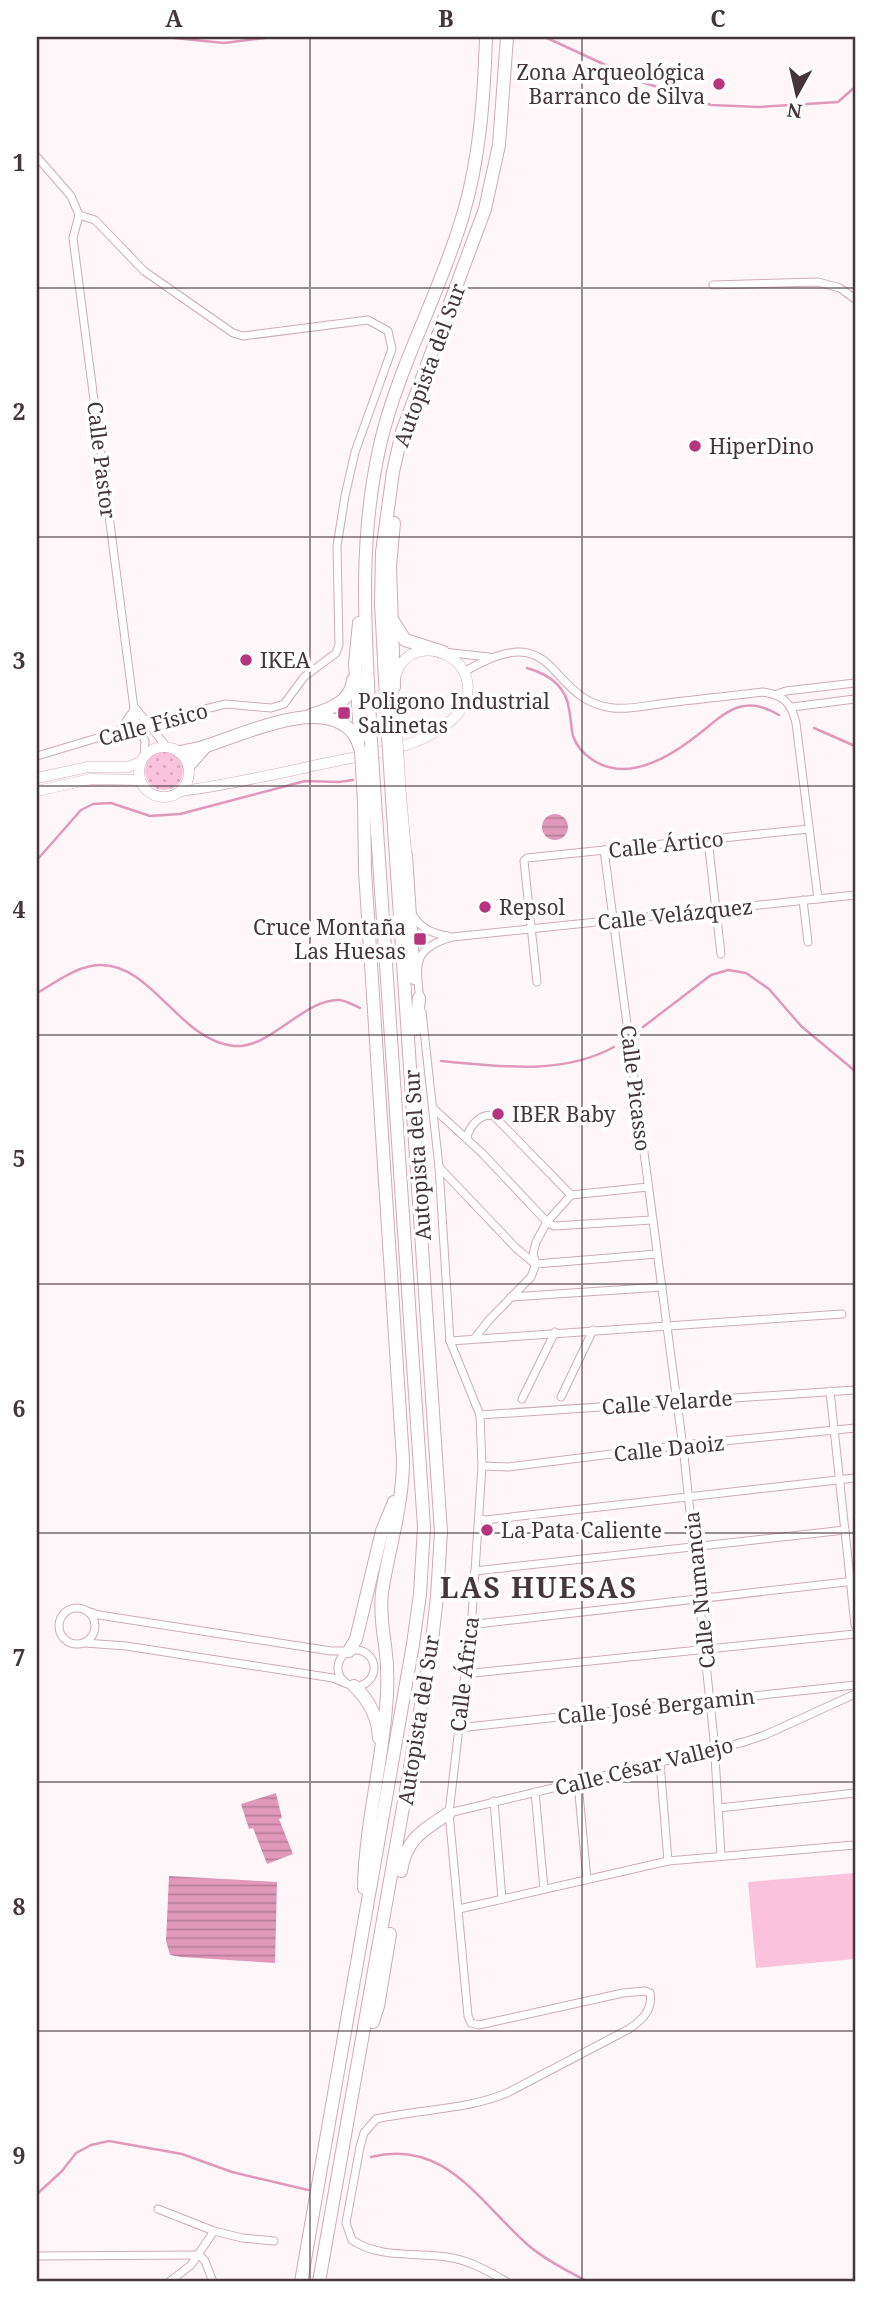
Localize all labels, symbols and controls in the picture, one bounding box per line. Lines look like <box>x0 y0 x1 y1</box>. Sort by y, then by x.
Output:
text: A <box>165 2 183 34</box>
text: B <box>438 2 454 34</box>
text: C <box>710 2 726 34</box>
place label: Zona Arqueológica Barranco de Silva <box>517 58 705 110</box>
north arrow <box>762 60 832 130</box>
marker: Zona Arqueológica Barranco de Silva <box>711 76 727 92</box>
text: N <box>785 97 804 125</box>
text: 1 <box>13 146 26 178</box>
street label: Autopista del Sur <box>386 279 472 450</box>
text: 2 <box>13 395 26 427</box>
street label: Calle Pastor <box>81 400 123 520</box>
place label: HiperDino <box>709 432 814 460</box>
marker: HiperDino <box>687 438 703 454</box>
text: 3 <box>13 644 26 676</box>
place label: IKEA <box>260 646 310 674</box>
marker: IKEA <box>238 652 254 668</box>
place label: Poligono Industrial Salinetas <box>358 687 550 739</box>
street label: Calle Físico <box>95 696 211 752</box>
marker: Poligono Industrial Salinetas <box>336 705 352 721</box>
street label: Calle Ártico <box>607 824 725 864</box>
street label: Calle Velázquez <box>596 892 754 936</box>
text: 4 <box>13 893 26 925</box>
place label: Repsol <box>499 893 565 921</box>
marker: Repsol <box>477 899 493 915</box>
place label: Cruce Montaña Las Huesas <box>253 913 406 965</box>
marker: Cruce Montaña Las Huesas <box>412 931 428 947</box>
street label: Calle Picasso <box>614 1023 658 1153</box>
street label: Autopista del Sur <box>397 1068 437 1242</box>
place label: IBER Baby <box>512 1100 616 1128</box>
marker: IBER Baby <box>490 1106 506 1122</box>
text: 5 <box>13 1142 26 1174</box>
street label: Calle Velarde <box>601 1383 733 1421</box>
text: 6 <box>13 1392 26 1424</box>
street label: Calle Daoiz <box>612 1428 726 1468</box>
street label: Calle Numancia <box>677 1510 721 1670</box>
place label: La Pata Caliente <box>501 1516 662 1544</box>
marker: La Pata Caliente <box>479 1522 495 1538</box>
district label: LAS HUESAS <box>440 1568 638 1606</box>
street label: Calle África <box>443 1615 485 1733</box>
street label: Autopista del Sur <box>391 1633 445 1807</box>
text: 7 <box>13 1641 26 1673</box>
street label: Calle José Bergamin <box>556 1682 756 1730</box>
street label: Calle César Vallejo <box>552 1730 736 1802</box>
text: 8 <box>13 1890 26 1922</box>
text: 9 <box>13 2139 26 2171</box>

